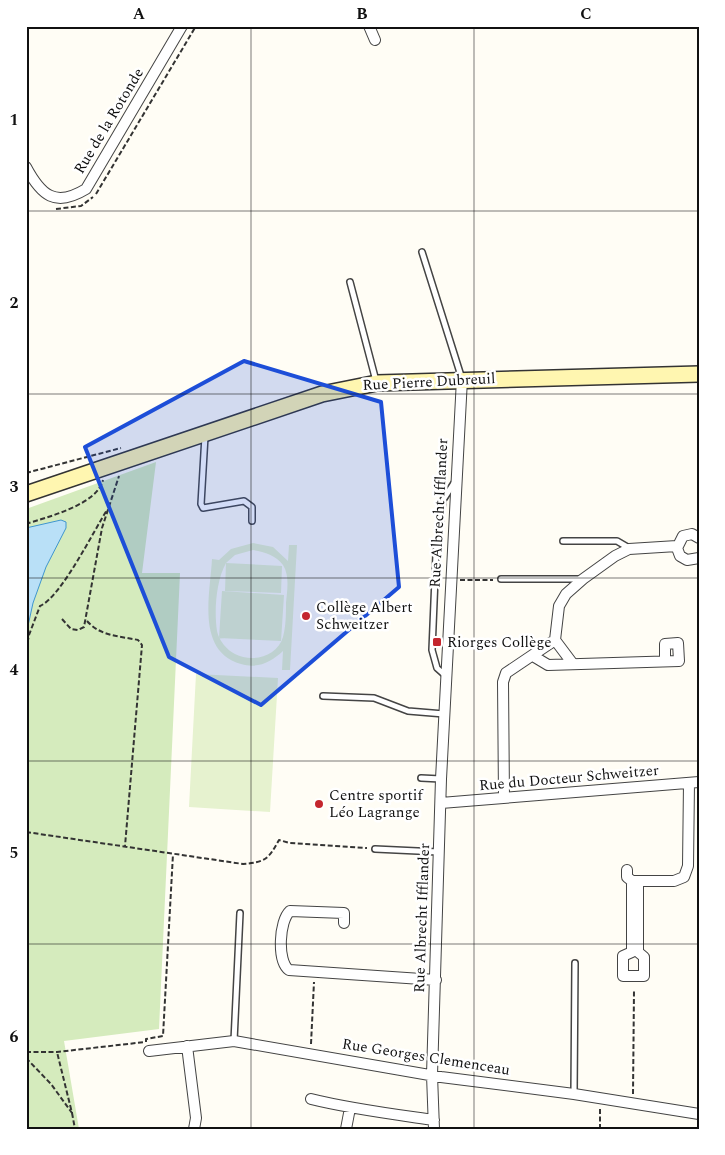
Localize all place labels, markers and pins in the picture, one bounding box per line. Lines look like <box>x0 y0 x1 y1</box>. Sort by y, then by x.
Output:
place label: Collège Albert Schweitzer <box>316 596 413 636</box>
marker: Collège Albert Schweitzer <box>300 610 312 622</box>
place label: Riorges Collège <box>447 631 552 654</box>
marker: Riorges Collège <box>431 636 443 648</box>
place label: Centre sportif Léo Lagrange <box>329 784 424 824</box>
marker: Centre sportif Léo Lagrange <box>313 798 325 810</box>

